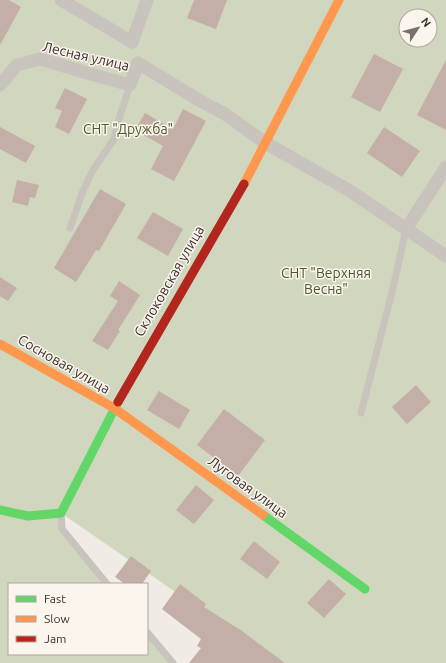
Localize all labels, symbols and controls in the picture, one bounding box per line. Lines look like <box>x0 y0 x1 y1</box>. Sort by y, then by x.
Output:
north arrow <box>398 8 438 48</box>
text: N <box>419 15 433 29</box>
street label: Лесная улица <box>41 38 131 74</box>
park label: СНТ "Дружба" <box>83 121 173 137</box>
street label: Склоковская улица <box>131 223 207 339</box>
park label: СНТ "Верхняя Весна" <box>281 265 371 297</box>
street label: Сосновая улица <box>15 331 113 397</box>
street label: Луговая улица <box>205 453 291 521</box>
legend <box>8 583 148 655</box>
text: Fast <box>44 592 66 605</box>
text: Slow <box>44 612 70 625</box>
text: Jam <box>44 632 66 645</box>

